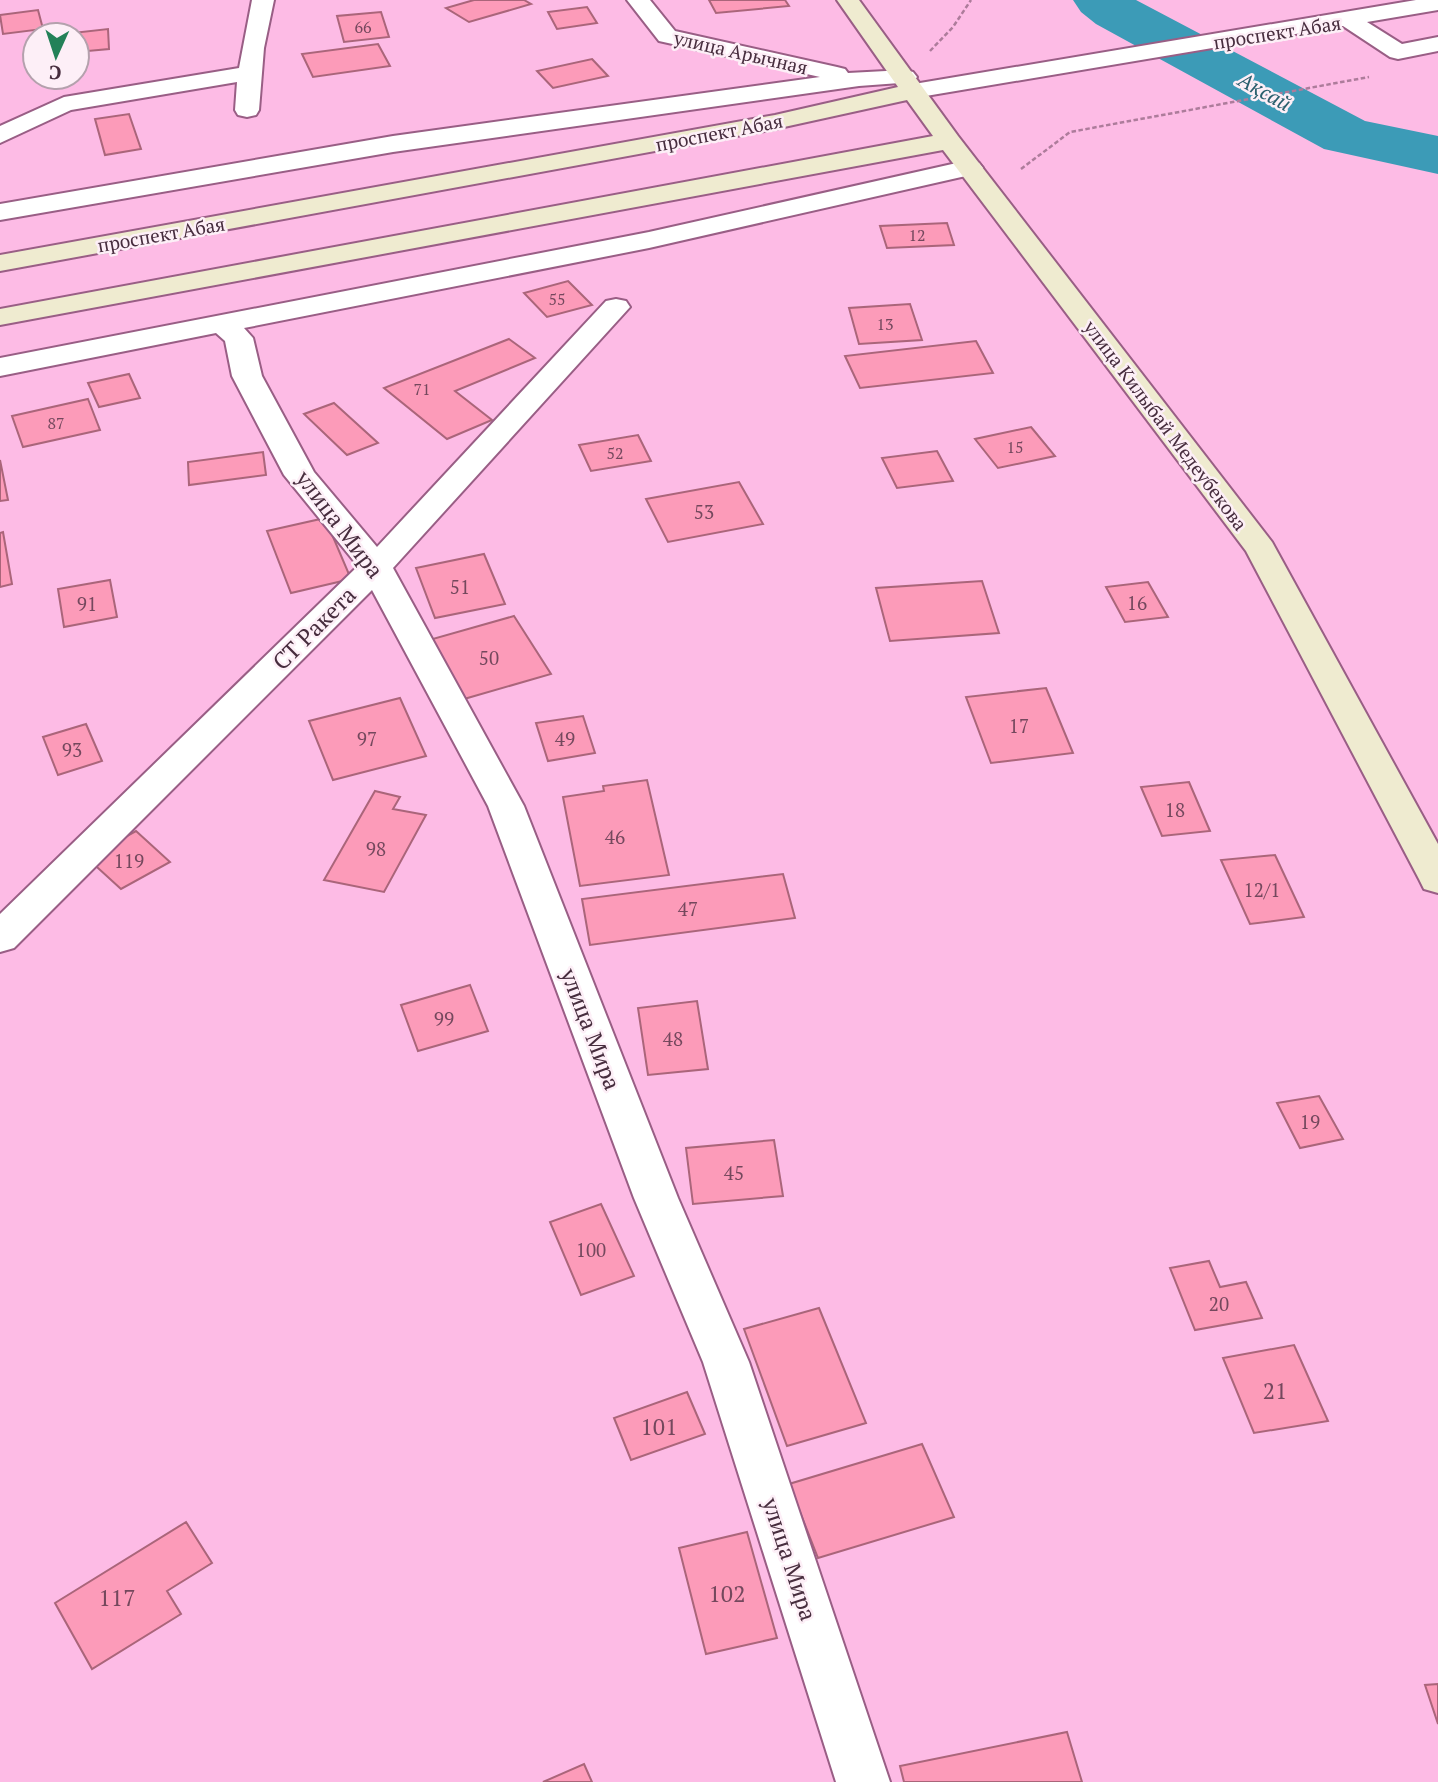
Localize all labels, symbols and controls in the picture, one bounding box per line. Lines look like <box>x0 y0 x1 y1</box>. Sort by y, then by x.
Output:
street label: проспект Абая <box>1211 10 1343 54</box>
house number: 66 <box>354 16 372 38</box>
north arrow <box>21 21 91 91</box>
street label: улица Арычная <box>671 24 810 80</box>
text: С <box>48 61 62 86</box>
water label: Ақсай <box>1232 64 1296 117</box>
street label: проспект Абая <box>653 107 785 157</box>
street label: проспект Абая <box>95 210 227 258</box>
house number: 12 <box>908 224 926 246</box>
house number: 55 <box>548 288 566 310</box>
house number: 13 <box>876 313 894 335</box>
street label: улица Килыбай Медеубекова <box>1078 314 1254 535</box>
house number: 71 <box>413 378 431 400</box>
house number: 87 <box>47 412 65 434</box>
house number: 15 <box>1006 436 1024 458</box>
house number: 52 <box>606 442 624 464</box>
street label: улица Мира <box>289 463 391 585</box>
house number: 53 <box>694 499 714 524</box>
house number: 51 <box>450 574 470 599</box>
street label: СТ Ракета <box>266 579 363 676</box>
house number: 16 <box>1127 590 1147 615</box>
house number: 91 <box>77 591 97 616</box>
house number: 50 <box>479 645 499 670</box>
house number: 17 <box>1009 713 1029 738</box>
house number: 97 <box>357 726 377 751</box>
house number: 49 <box>555 726 575 751</box>
house number: 93 <box>62 737 82 762</box>
house number: 18 <box>1165 797 1185 822</box>
house number: 46 <box>605 824 625 849</box>
house number: 98 <box>366 836 386 861</box>
house number: 119 <box>114 848 144 873</box>
house number: 12/1 <box>1244 877 1280 902</box>
house number: 47 <box>678 896 698 921</box>
street label: улица Мира <box>553 963 628 1094</box>
house number: 99 <box>434 1006 454 1031</box>
house number: 48 <box>663 1026 683 1051</box>
house number: 19 <box>1300 1109 1320 1134</box>
house number: 45 <box>724 1160 744 1185</box>
house number: 100 <box>576 1237 606 1262</box>
house number: 20 <box>1209 1291 1229 1316</box>
house number: 21 <box>1263 1375 1287 1406</box>
house number: 101 <box>641 1411 677 1442</box>
street label: улица Мира <box>755 1493 825 1625</box>
house number: 102 <box>709 1578 745 1609</box>
house number: 117 <box>99 1582 135 1613</box>

